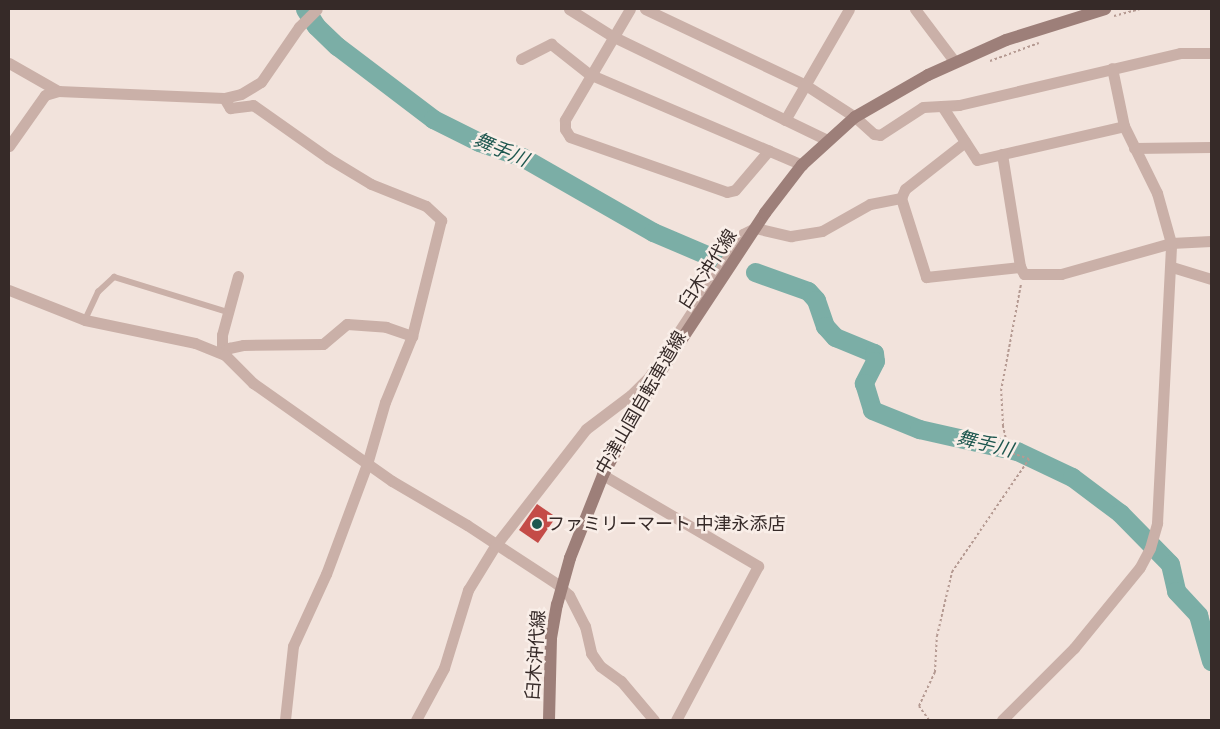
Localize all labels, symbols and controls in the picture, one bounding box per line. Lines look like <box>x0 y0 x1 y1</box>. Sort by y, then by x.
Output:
water label: 舞手川 <box>470 128 532 172</box>
street label: 臼木沖代線 <box>674 225 742 313</box>
street label: 中津山国自転車道線 <box>591 327 691 479</box>
water label: 舞手川 <box>955 426 1015 462</box>
place label: ファミリーマート 中津永添店 <box>547 513 785 535</box>
marker: ファミリーマート 中津永添店 <box>531 518 543 530</box>
street label: 臼木沖代線 <box>522 609 550 701</box>

